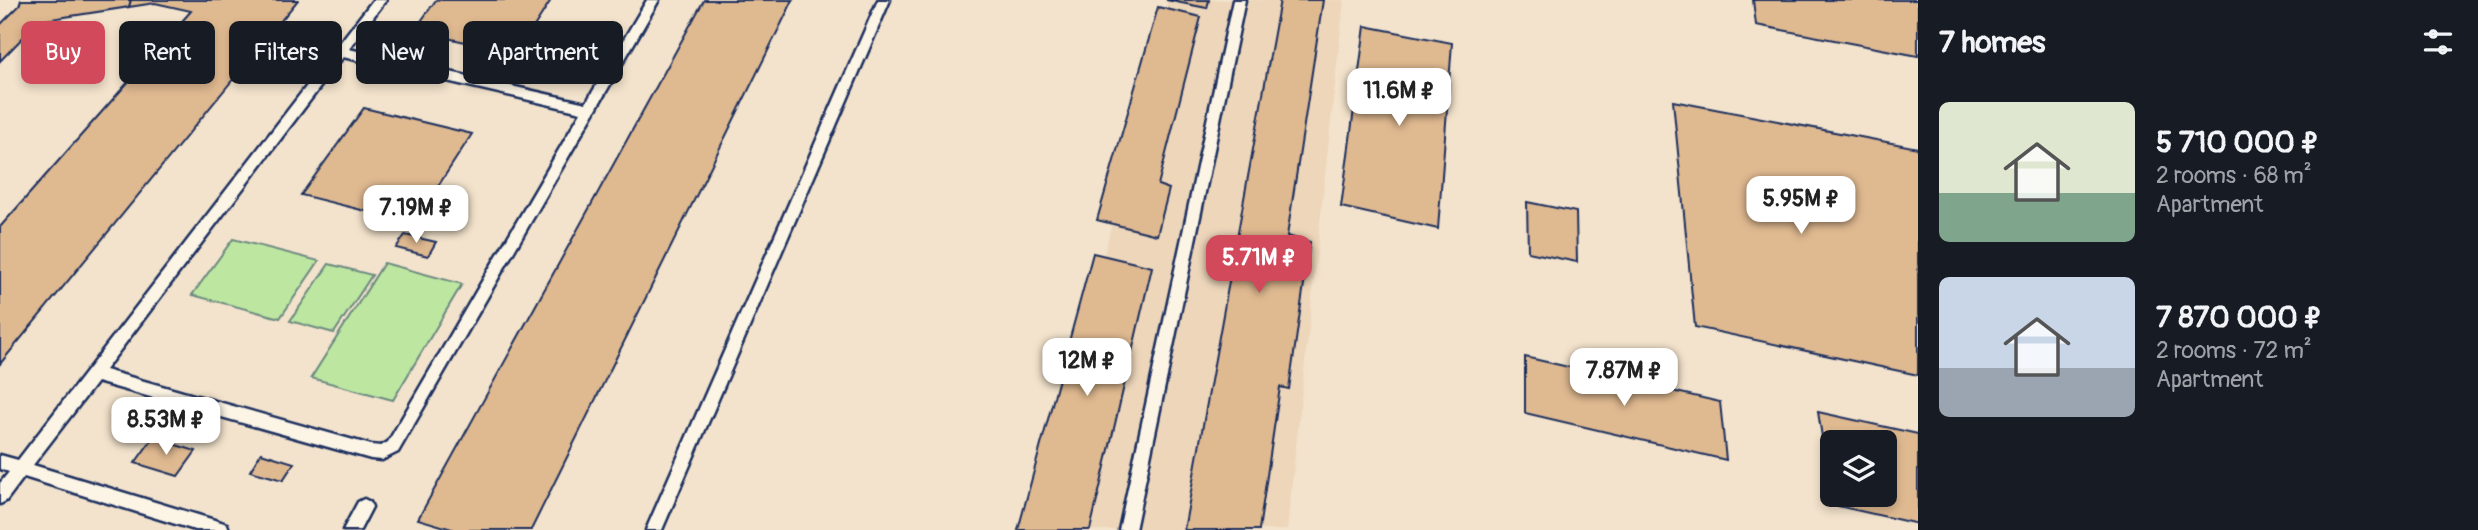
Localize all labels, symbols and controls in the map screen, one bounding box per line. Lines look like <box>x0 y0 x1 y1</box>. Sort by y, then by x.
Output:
chip: Buy <box>21 21 105 84</box>
chip: Rent <box>119 21 215 84</box>
chip: Filters <box>229 21 342 84</box>
chip: New <box>356 21 449 84</box>
chip: Apartment <box>463 21 623 84</box>
icon: filters <box>2419 23 2457 61</box>
text: 7 homes <box>1939 24 2046 61</box>
pin: 11.6M ₽ <box>1334 68 1464 128</box>
text: 11.6M ₽ <box>1363 76 1435 105</box>
text: 5 710 000 ₽ <box>2156 124 2319 161</box>
icon: home <box>1995 130 2079 214</box>
text: 2 rooms · 68 m² <box>2156 161 2312 190</box>
pin: 5.95M ₽ <box>1736 176 1866 236</box>
text: 5.95M ₽ <box>1762 184 1840 213</box>
pin: 7.19M ₽ <box>351 186 481 245</box>
text: Apartment <box>2156 190 2263 219</box>
text: 7.19M ₽ <box>379 193 453 222</box>
pin: 5.71M ₽ <box>1194 236 1324 295</box>
text: 5.71M ₽ <box>1222 243 1296 272</box>
text: 7 870 000 ₽ <box>2156 299 2322 336</box>
icon: home <box>1995 305 2079 389</box>
text: 2 rooms · 72 m² <box>2156 336 2312 365</box>
pin: 12M ₽ <box>1038 338 1136 398</box>
text: 12M ₽ <box>1058 346 1116 375</box>
pin: 7.87M ₽ <box>1559 348 1689 408</box>
text: 7.87M ₽ <box>1586 356 1662 385</box>
text: Apartment <box>2156 365 2263 394</box>
pin: 8.53M ₽ <box>101 398 231 457</box>
text: 8.53M ₽ <box>127 405 205 434</box>
map controls <box>1820 430 1897 507</box>
button: layers <box>1820 430 1897 507</box>

